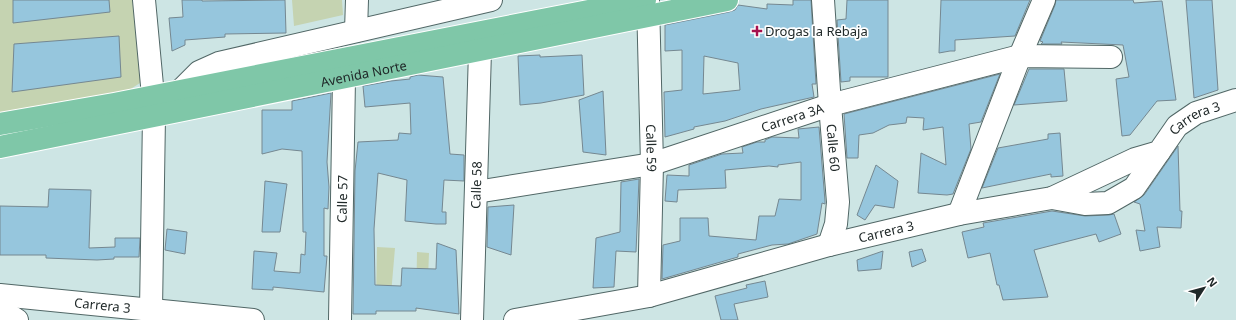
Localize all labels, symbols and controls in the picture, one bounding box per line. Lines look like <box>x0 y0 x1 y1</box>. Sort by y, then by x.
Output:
place label: Drogas la Rebaja <box>765 22 868 40</box>
marker: Drogas la Rebaja <box>752 26 762 36</box>
street label: Avenida Norte <box>319 56 408 91</box>
street label: Carrera 3 <box>1165 97 1222 138</box>
street label: Carrera 3A <box>759 99 827 136</box>
street label: Calle 60 <box>823 123 844 172</box>
street label: Calle 59 <box>642 124 661 172</box>
street label: Calle 58 <box>466 161 486 209</box>
street label: Calle 57 <box>333 175 351 223</box>
street label: Carrera 3 <box>857 216 916 247</box>
north arrow <box>1184 268 1224 308</box>
text: N <box>1204 274 1221 290</box>
street label: Carrera 3 <box>73 293 132 317</box>

